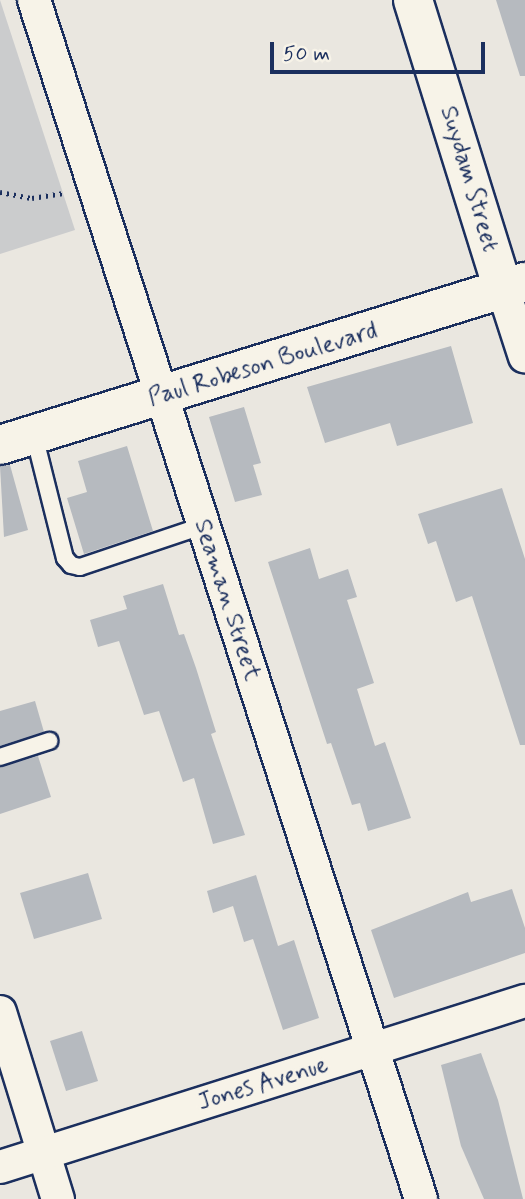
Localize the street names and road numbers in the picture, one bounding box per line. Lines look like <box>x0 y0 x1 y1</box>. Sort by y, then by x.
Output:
street label: Suydam Street <box>433 101 505 257</box>
street label: Paul Robeson Boulevard <box>149 318 377 412</box>
street label: Seaman Street <box>187 516 267 684</box>
street label: Jones Avenue <box>193 1050 333 1118</box>

